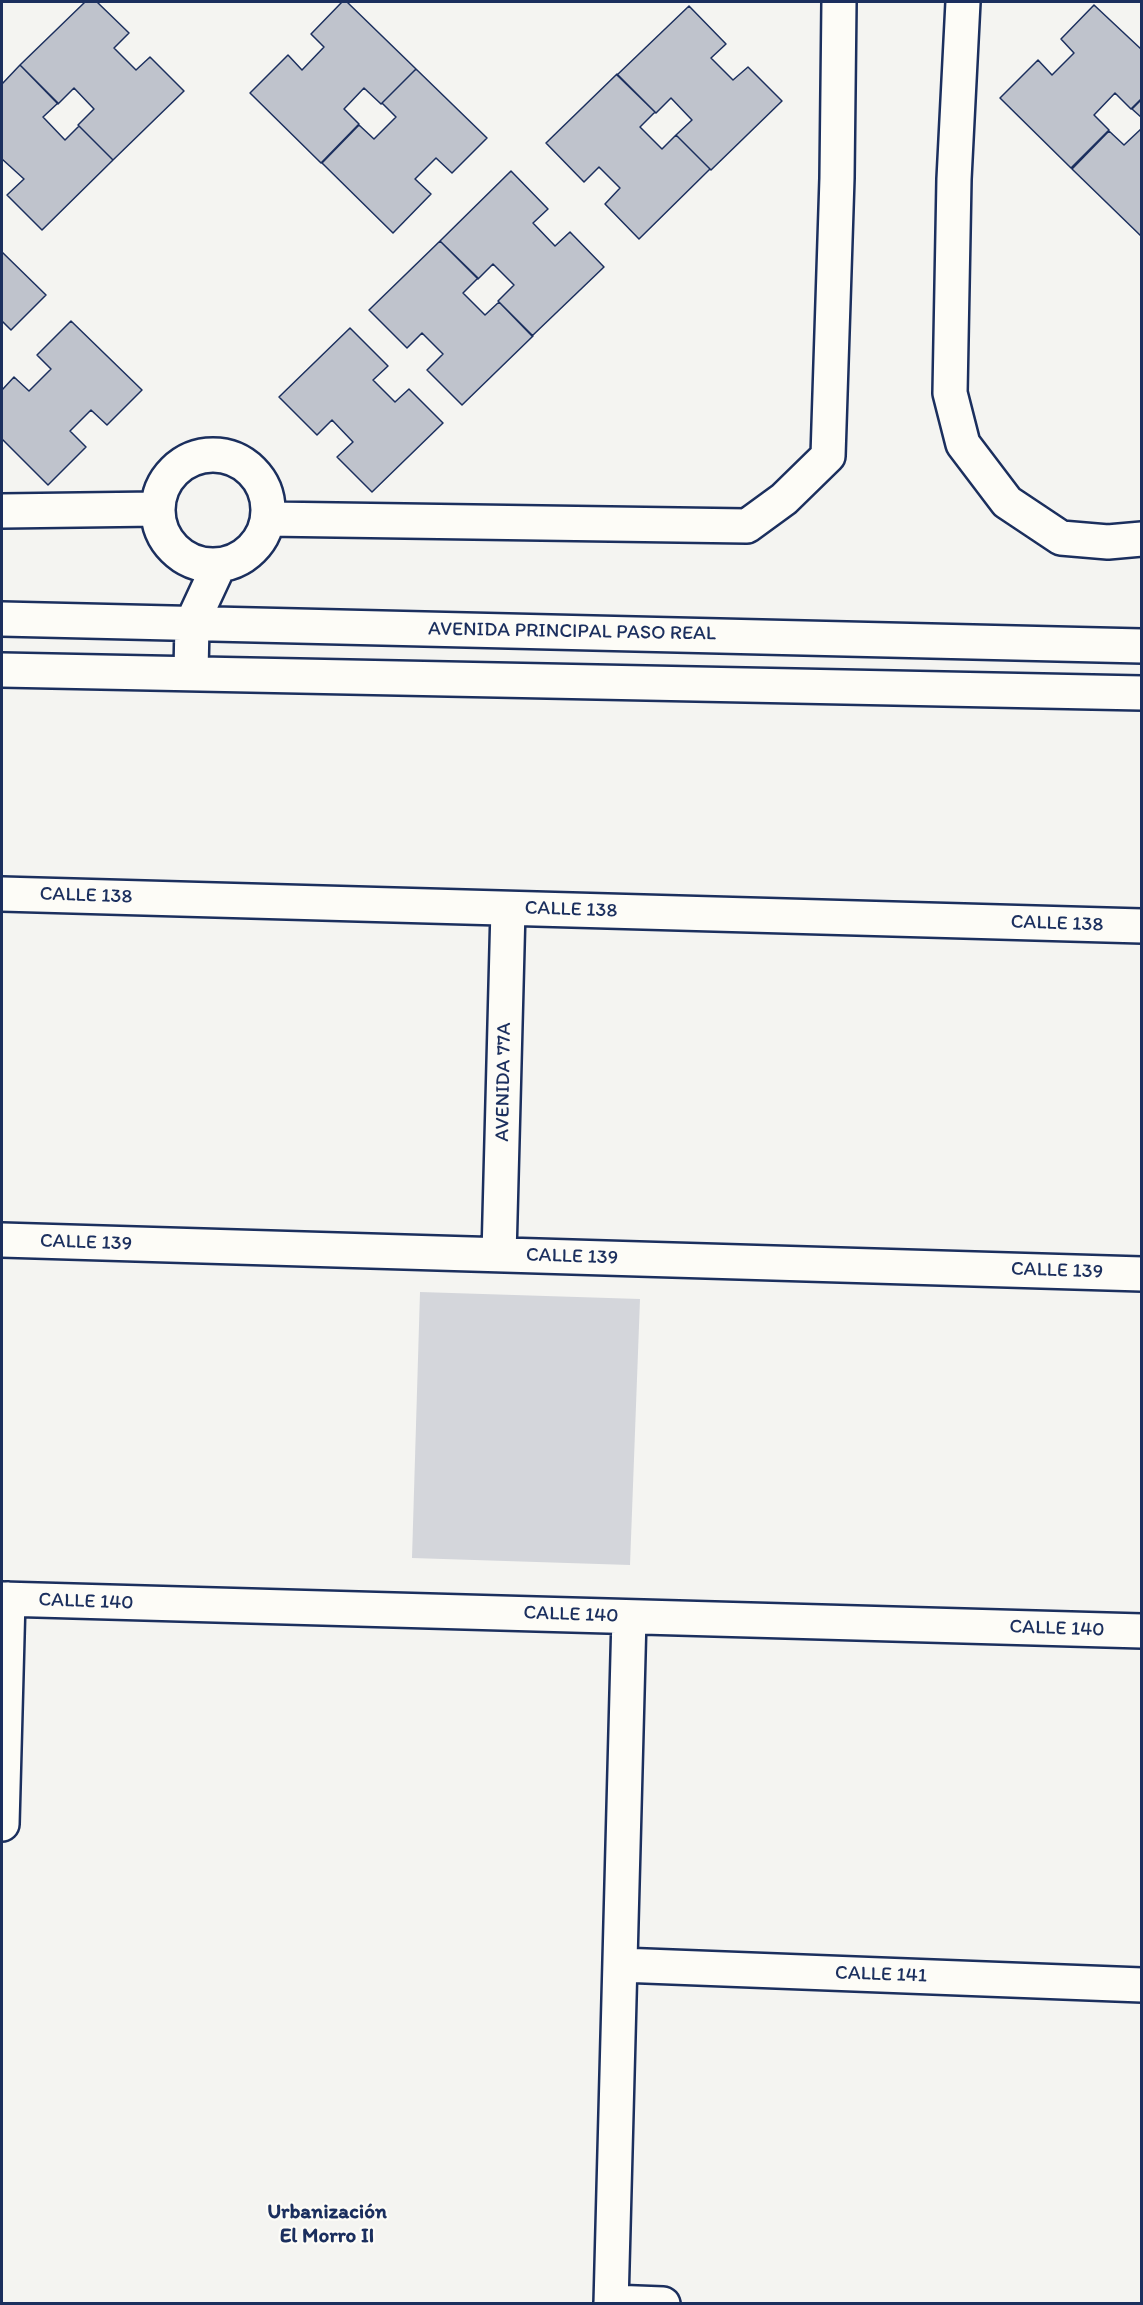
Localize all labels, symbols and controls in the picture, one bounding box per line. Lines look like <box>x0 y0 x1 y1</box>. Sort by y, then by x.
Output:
street label: AVENIDA PRINCIPAL PASO REAL <box>428 617 716 647</box>
street label: CALLE 138 <box>39 882 133 910</box>
street label: CALLE 138 <box>524 896 618 924</box>
street label: CALLE 138 <box>1010 910 1104 938</box>
street label: AVENIDA 77A <box>491 1022 517 1142</box>
street label: CALLE 139 <box>40 1229 132 1257</box>
street label: CALLE 139 <box>526 1243 618 1271</box>
street label: CALLE 139 <box>1011 1257 1103 1285</box>
street label: CALLE 140 <box>38 1588 134 1616</box>
street label: CALLE 140 <box>523 1601 619 1629</box>
street label: CALLE 140 <box>1009 1615 1105 1643</box>
street label: CALLE 141 <box>835 1961 927 1989</box>
district label: Urbanización El Morro II <box>267 2200 387 2250</box>

